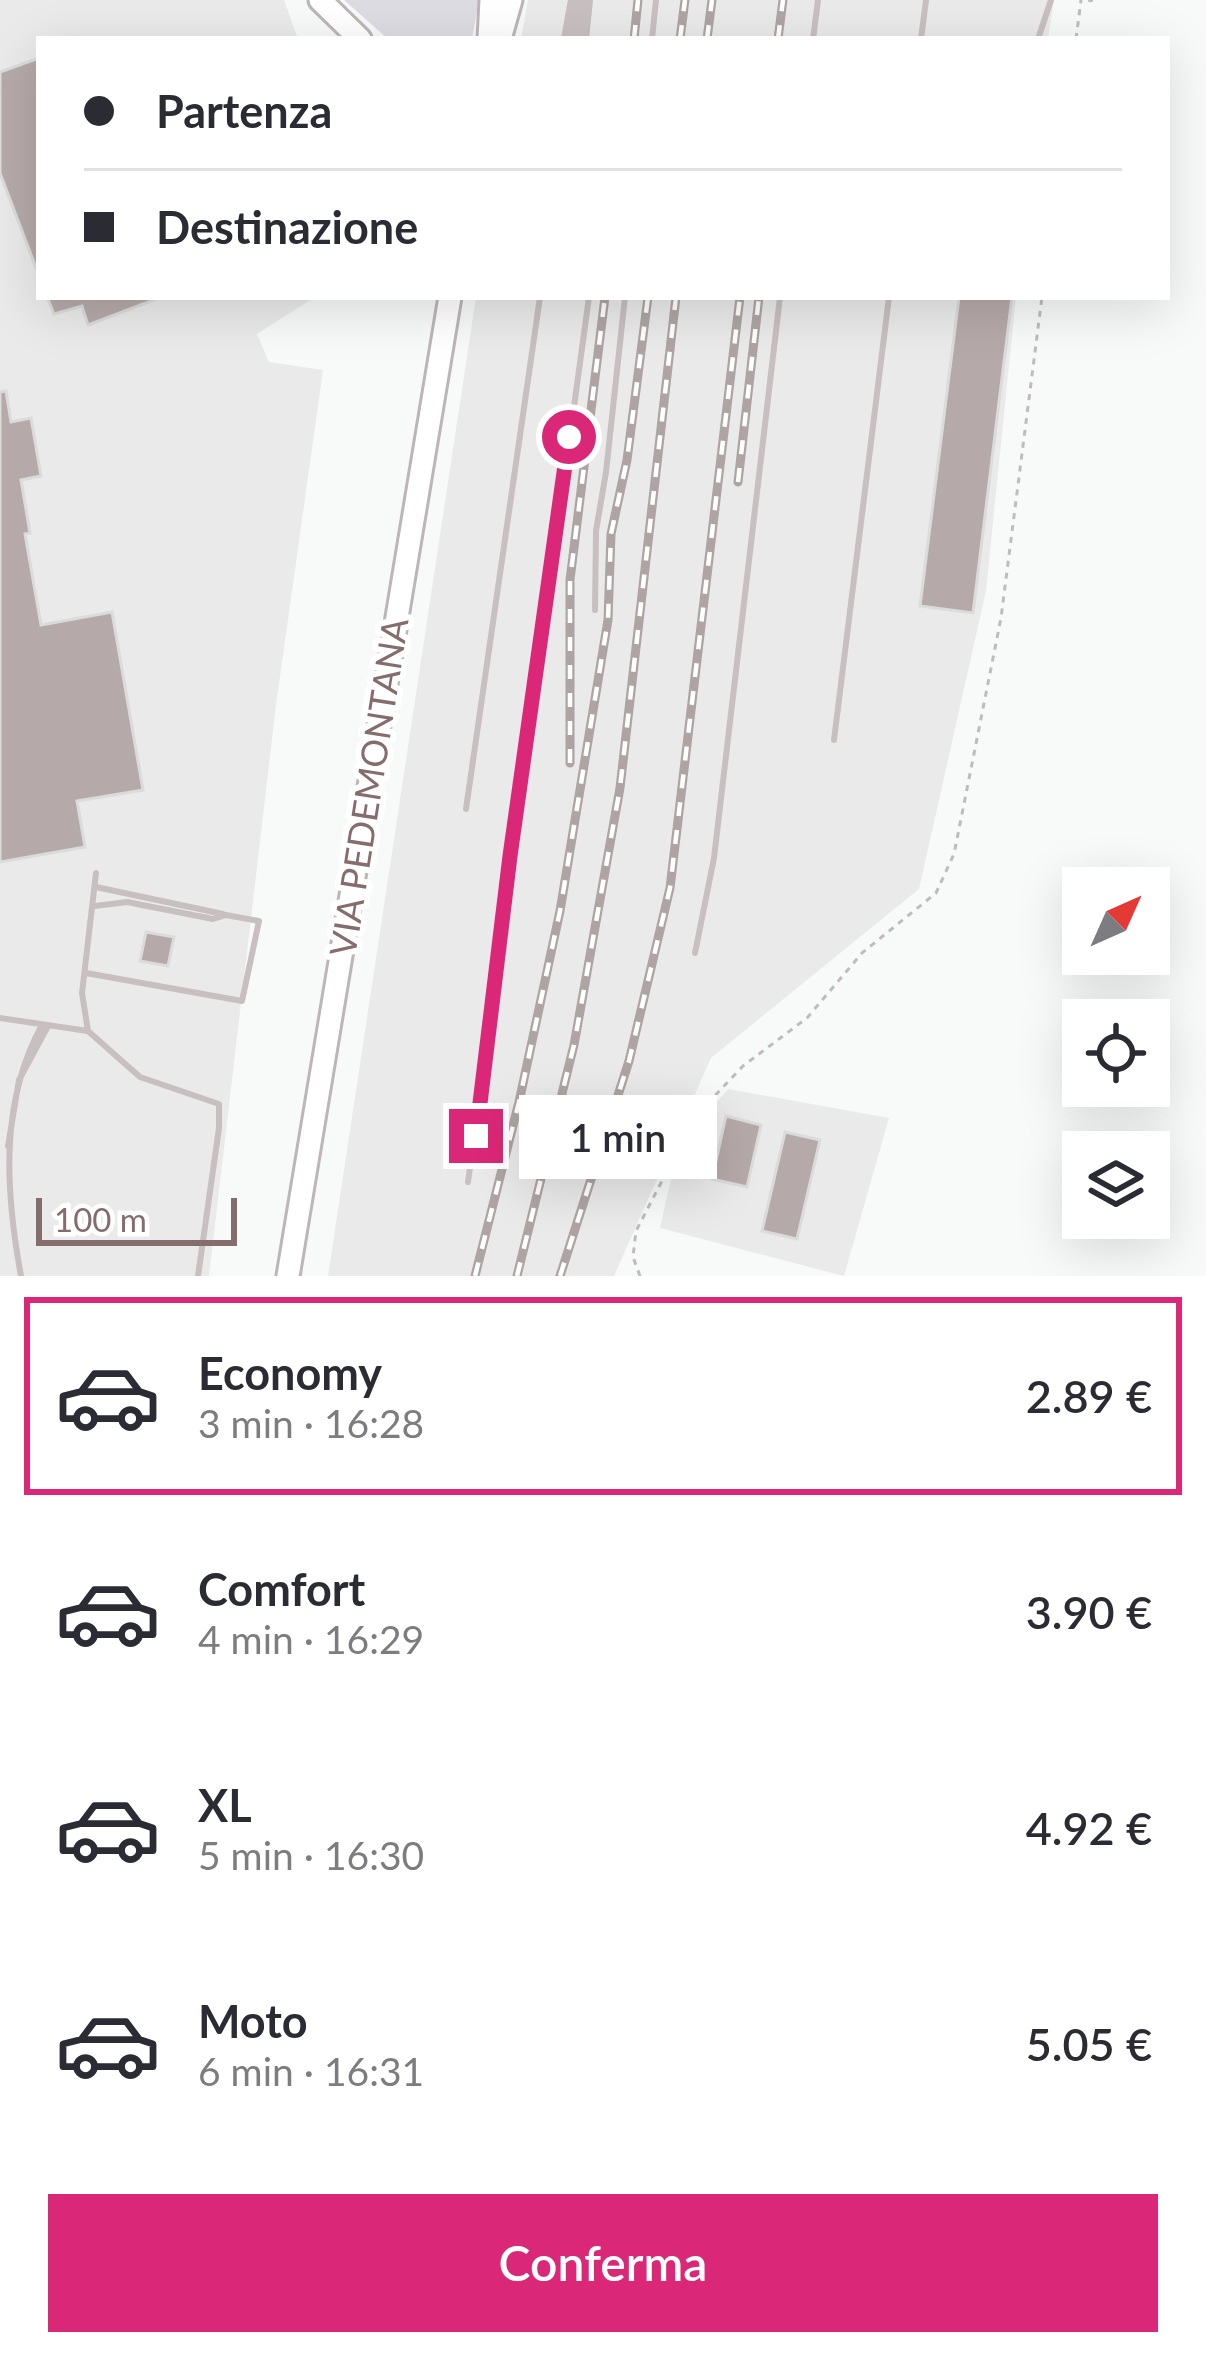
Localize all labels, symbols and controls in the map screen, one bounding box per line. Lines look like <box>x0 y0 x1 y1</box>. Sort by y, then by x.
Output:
text: Partenza <box>156 84 332 138</box>
text: Destinazione <box>156 200 418 254</box>
route start <box>542 410 596 464</box>
street label: VIA PEDEMONTANA <box>320 614 417 959</box>
north arrow <box>1062 867 1170 975</box>
map controls <box>1062 867 1170 1239</box>
button: locate <box>1062 999 1170 1107</box>
callout: 1 min <box>518 1094 716 1178</box>
route end <box>449 1109 503 1163</box>
text: 1 min <box>570 1114 666 1160</box>
button: layers <box>1062 1131 1170 1239</box>
scale bar <box>36 1192 237 1245</box>
text: 100 m <box>54 1199 147 1239</box>
icon: car <box>54 1342 162 1450</box>
text: Economy <box>198 1346 382 1400</box>
text: 2.89 € <box>1026 1369 1152 1423</box>
text: 3 min · 16:28 <box>198 1400 424 1446</box>
icon: car <box>54 1558 162 1666</box>
text: Comfort <box>198 1562 365 1616</box>
text: 3.90 € <box>1026 1585 1152 1639</box>
text: 4 min · 16:29 <box>198 1616 424 1662</box>
icon: car <box>54 1774 162 1882</box>
text: XL <box>198 1778 252 1832</box>
text: 4.92 € <box>1026 1801 1152 1855</box>
text: 5 min · 16:30 <box>198 1832 424 1878</box>
icon: car <box>54 1990 162 2098</box>
text: Moto <box>198 1994 308 2048</box>
text: 5.05 € <box>1026 2017 1152 2071</box>
text: 6 min · 16:31 <box>198 2048 424 2094</box>
button: Conferma <box>48 2194 1158 2332</box>

